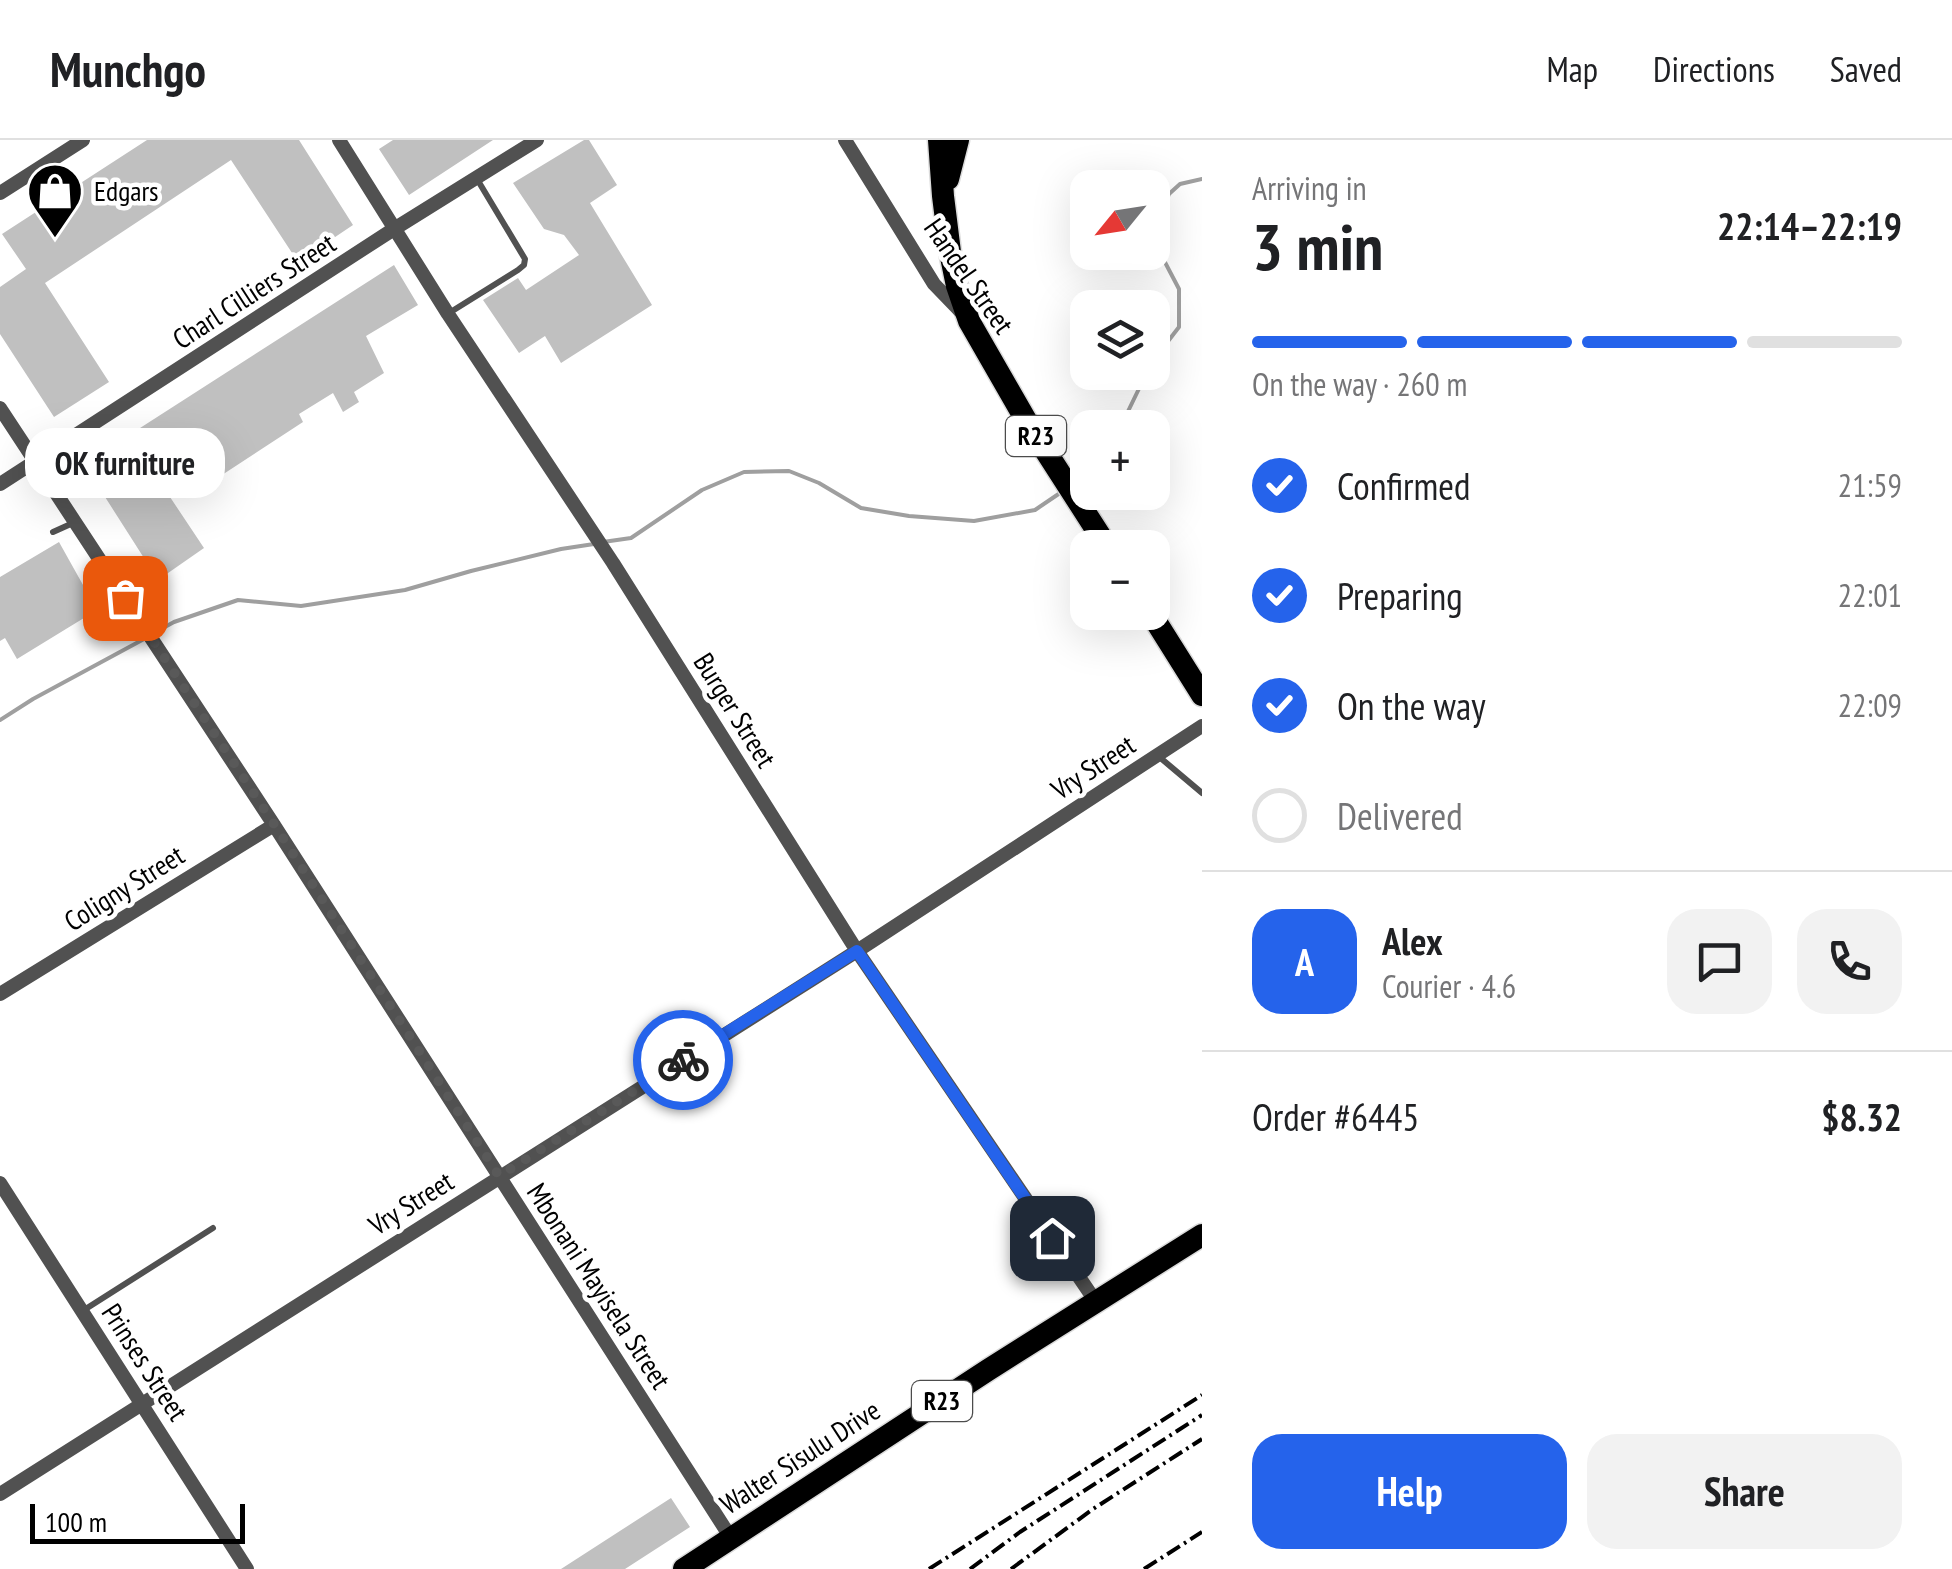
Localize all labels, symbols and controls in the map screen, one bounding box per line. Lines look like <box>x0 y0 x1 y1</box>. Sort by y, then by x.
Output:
text: Munchgo <box>50 38 206 100</box>
text: Map <box>1547 46 1598 92</box>
text: Directions <box>1653 46 1775 92</box>
text: Saved <box>1830 46 1902 92</box>
shop icon: Edgars <box>25 161 85 240</box>
text: Arriving in <box>1252 167 1367 209</box>
north arrow <box>1070 170 1170 270</box>
map controls <box>1070 170 1170 630</box>
place label: Edgars <box>94 172 159 209</box>
text: 22:14–22:19 <box>1717 201 1902 250</box>
text: 3 min <box>1252 204 1383 288</box>
street label: Handel Street <box>916 211 1023 341</box>
street label: Charl Cilliers Street <box>165 224 343 357</box>
button: layers <box>1070 290 1170 390</box>
text: On the way · 260 m <box>1252 363 1467 405</box>
button: + <box>1070 410 1170 510</box>
road number: R23 <box>1006 416 1066 456</box>
callout: OK furniture <box>25 428 225 498</box>
text: OK furniture <box>55 442 195 484</box>
icon: check <box>1252 458 1307 513</box>
text: Confirmed <box>1337 461 1470 510</box>
text: 21:59 <box>1838 464 1902 506</box>
button: − <box>1070 530 1170 630</box>
pin <box>83 556 168 641</box>
icon: check <box>1252 568 1307 623</box>
icon: bag <box>98 571 153 626</box>
text: Preparing <box>1337 571 1463 620</box>
text: 22:01 <box>1838 574 1902 616</box>
street label: Burger Street <box>686 646 785 774</box>
icon: check <box>1252 678 1307 733</box>
text: On the way <box>1337 681 1485 730</box>
text: 22:09 <box>1838 684 1902 726</box>
street label: Vry Street <box>1043 726 1142 808</box>
text: Delivered <box>1337 791 1463 840</box>
street label: Coligny Street <box>57 836 191 939</box>
button: chat <box>1667 909 1772 1014</box>
button: phone <box>1797 909 1902 1014</box>
text: Alex <box>1382 916 1443 965</box>
text: A <box>1295 937 1314 986</box>
text: Courier · 4.6 <box>1382 965 1516 1007</box>
courier <box>633 1010 733 1110</box>
icon: bike <box>656 1033 711 1088</box>
text: Order #6445 <box>1252 1092 1419 1141</box>
text: $8.32 <box>1821 1092 1902 1141</box>
street label: Vry Street <box>361 1162 460 1243</box>
street label: Mbonani Mayisela Street <box>519 1176 680 1396</box>
pin <box>1010 1196 1095 1281</box>
icon: home <box>1025 1211 1080 1266</box>
street label: Prinses Street <box>94 1296 197 1428</box>
road number: R23 <box>912 1381 972 1421</box>
street label: Walter Sisulu Drive <box>713 1391 887 1522</box>
button: Help <box>1252 1434 1567 1549</box>
button: Share <box>1587 1434 1902 1549</box>
scale bar <box>30 1499 245 1544</box>
text: 100 m <box>45 1503 107 1540</box>

